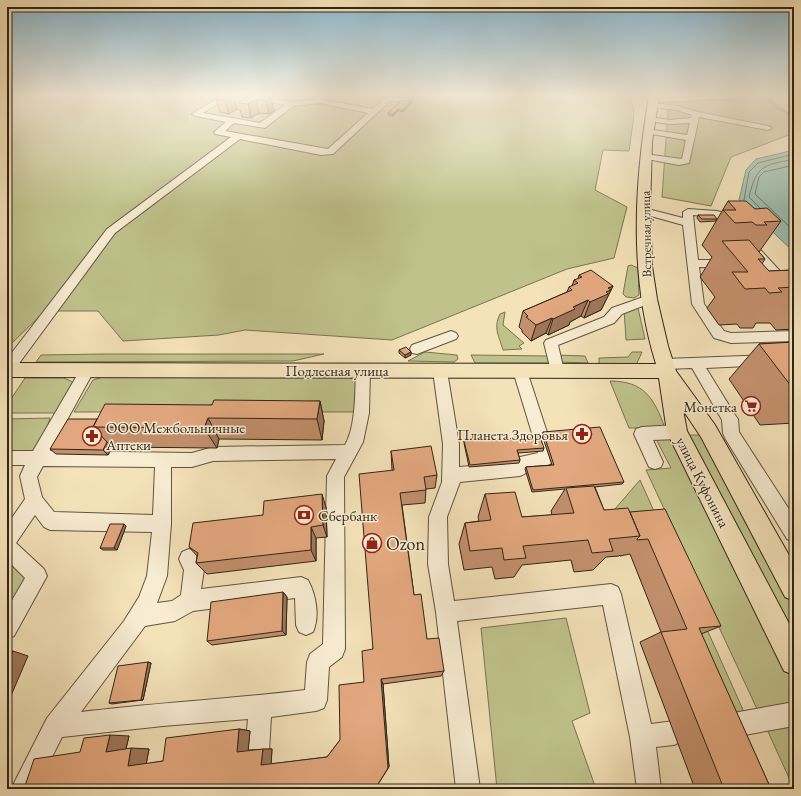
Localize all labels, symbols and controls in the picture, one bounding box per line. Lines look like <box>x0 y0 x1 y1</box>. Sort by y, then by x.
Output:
street label: Встречная улица <box>637 190 655 277</box>
street label: Подлесная улица <box>285 361 389 380</box>
supermarket icon: Монетка <box>740 395 762 417</box>
place label: Монетка <box>684 397 737 416</box>
place label: ООО Межбольничные Аптеки <box>105 418 245 454</box>
pharmacy icon: Планета Здоровья <box>571 423 593 445</box>
pharmacy icon: ООО Межбольничные Аптеки <box>81 425 103 447</box>
place label: Планета Здоровья <box>457 425 568 444</box>
street label: улица Куфонина <box>672 433 734 531</box>
bank icon: Сбербанк <box>293 504 315 526</box>
place label: Сбербанк <box>318 506 377 525</box>
shop icon: Ozon <box>361 532 383 554</box>
place label: Ozon <box>386 532 425 555</box>

